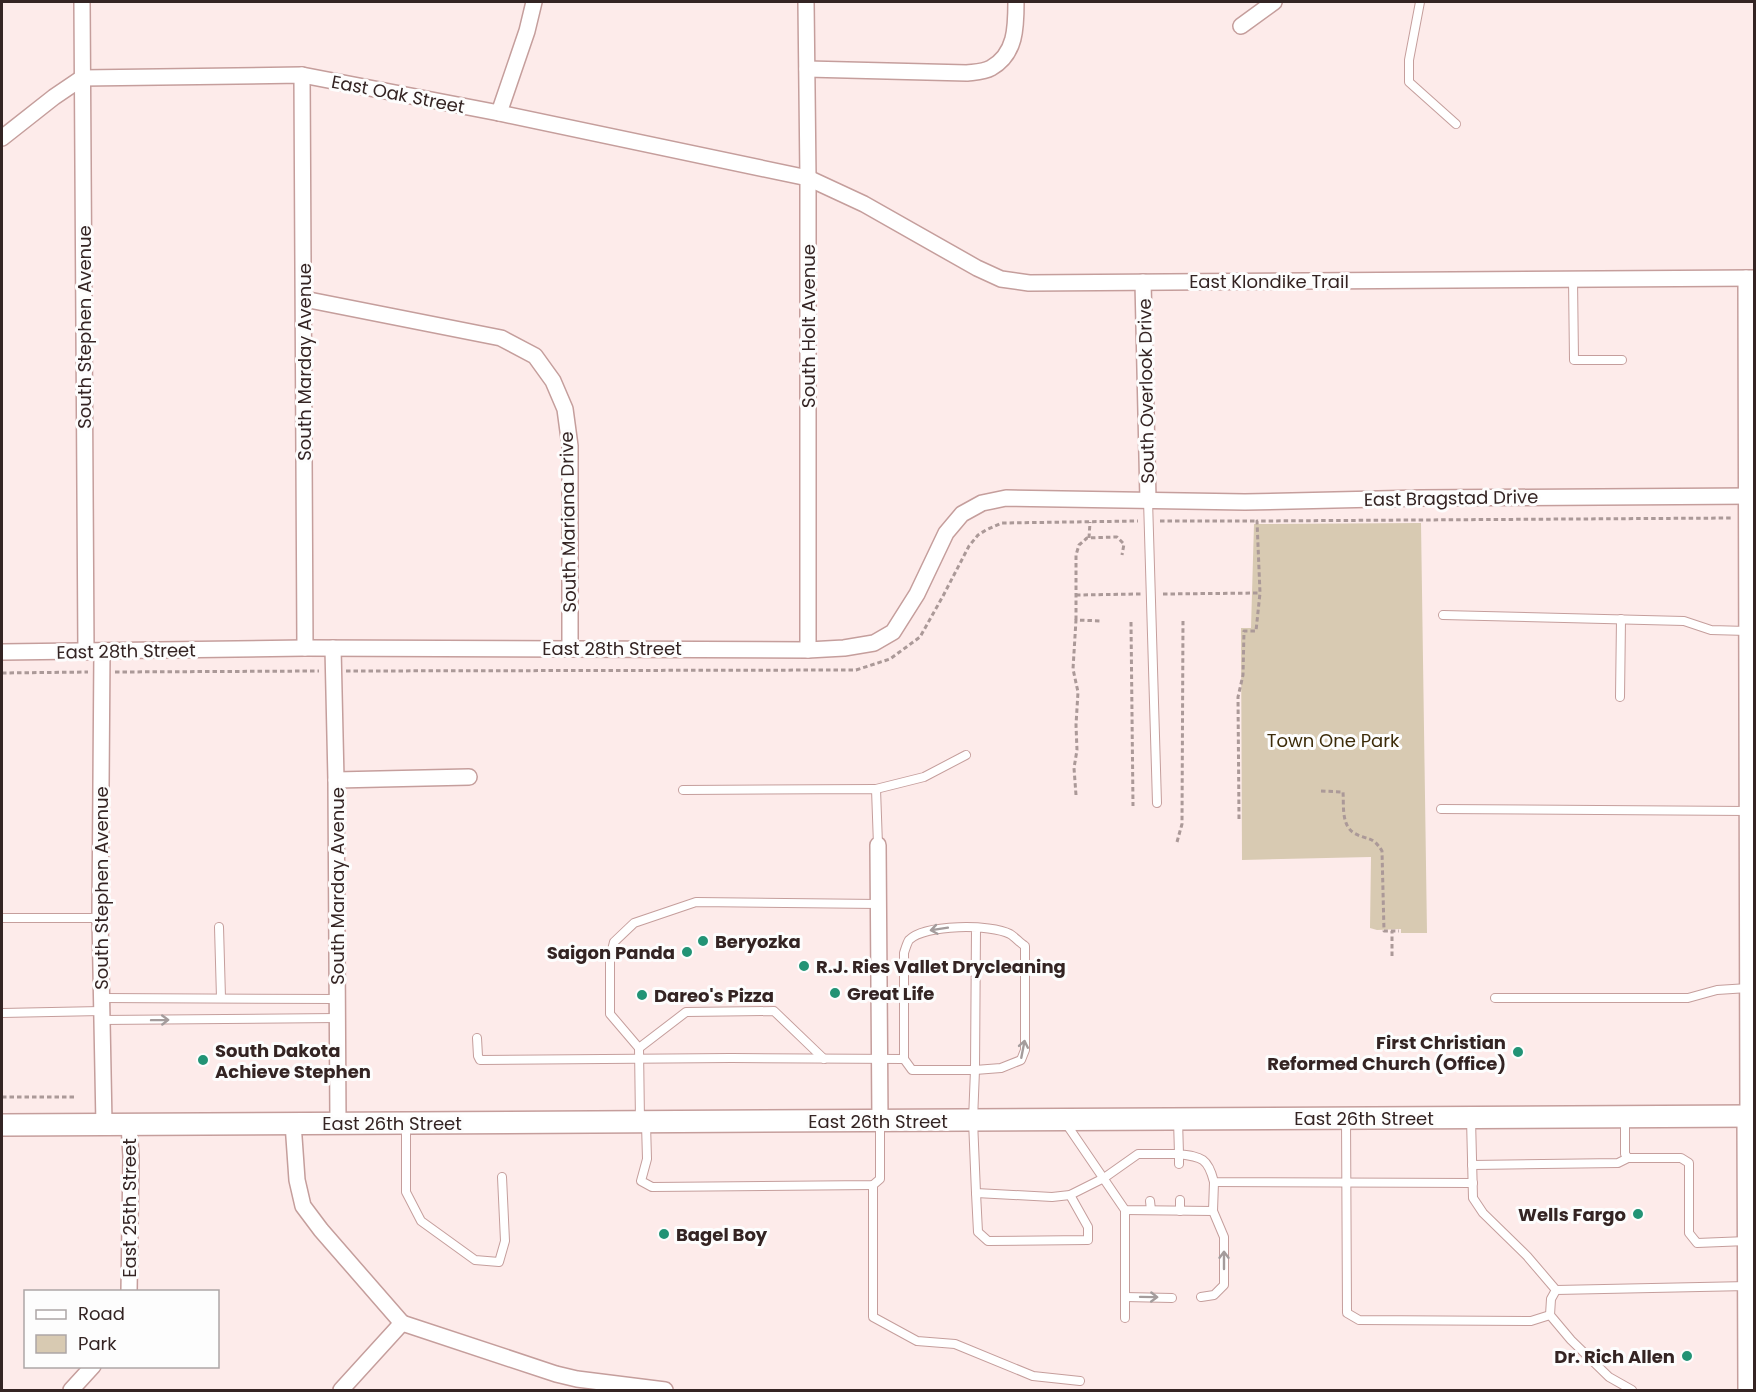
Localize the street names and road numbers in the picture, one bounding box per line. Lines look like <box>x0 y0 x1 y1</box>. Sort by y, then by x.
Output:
street label: East Oak Street <box>329 69 467 119</box>
street label: South Stephen Avenue <box>72 225 97 429</box>
street label: South Holt Avenue <box>796 244 821 408</box>
street label: South Marday Avenue <box>292 263 317 461</box>
street label: East Klondike Trail <box>1189 269 1349 294</box>
street label: South Overlook Drive <box>1132 298 1160 484</box>
street label: South Mariana Drive <box>554 431 582 613</box>
street label: East Bragstad Drive <box>1364 484 1538 512</box>
street label: East 28th Street <box>542 636 682 661</box>
street label: East 28th Street <box>56 637 196 665</box>
street label: South Stephen Avenue <box>89 786 114 990</box>
street label: South Marday Avenue <box>325 787 350 985</box>
street label: East 26th Street <box>1294 1106 1434 1131</box>
street label: East 26th Street <box>808 1109 948 1134</box>
street label: East 26th Street <box>322 1111 462 1136</box>
street label: East 25th Street <box>117 1138 142 1278</box>

